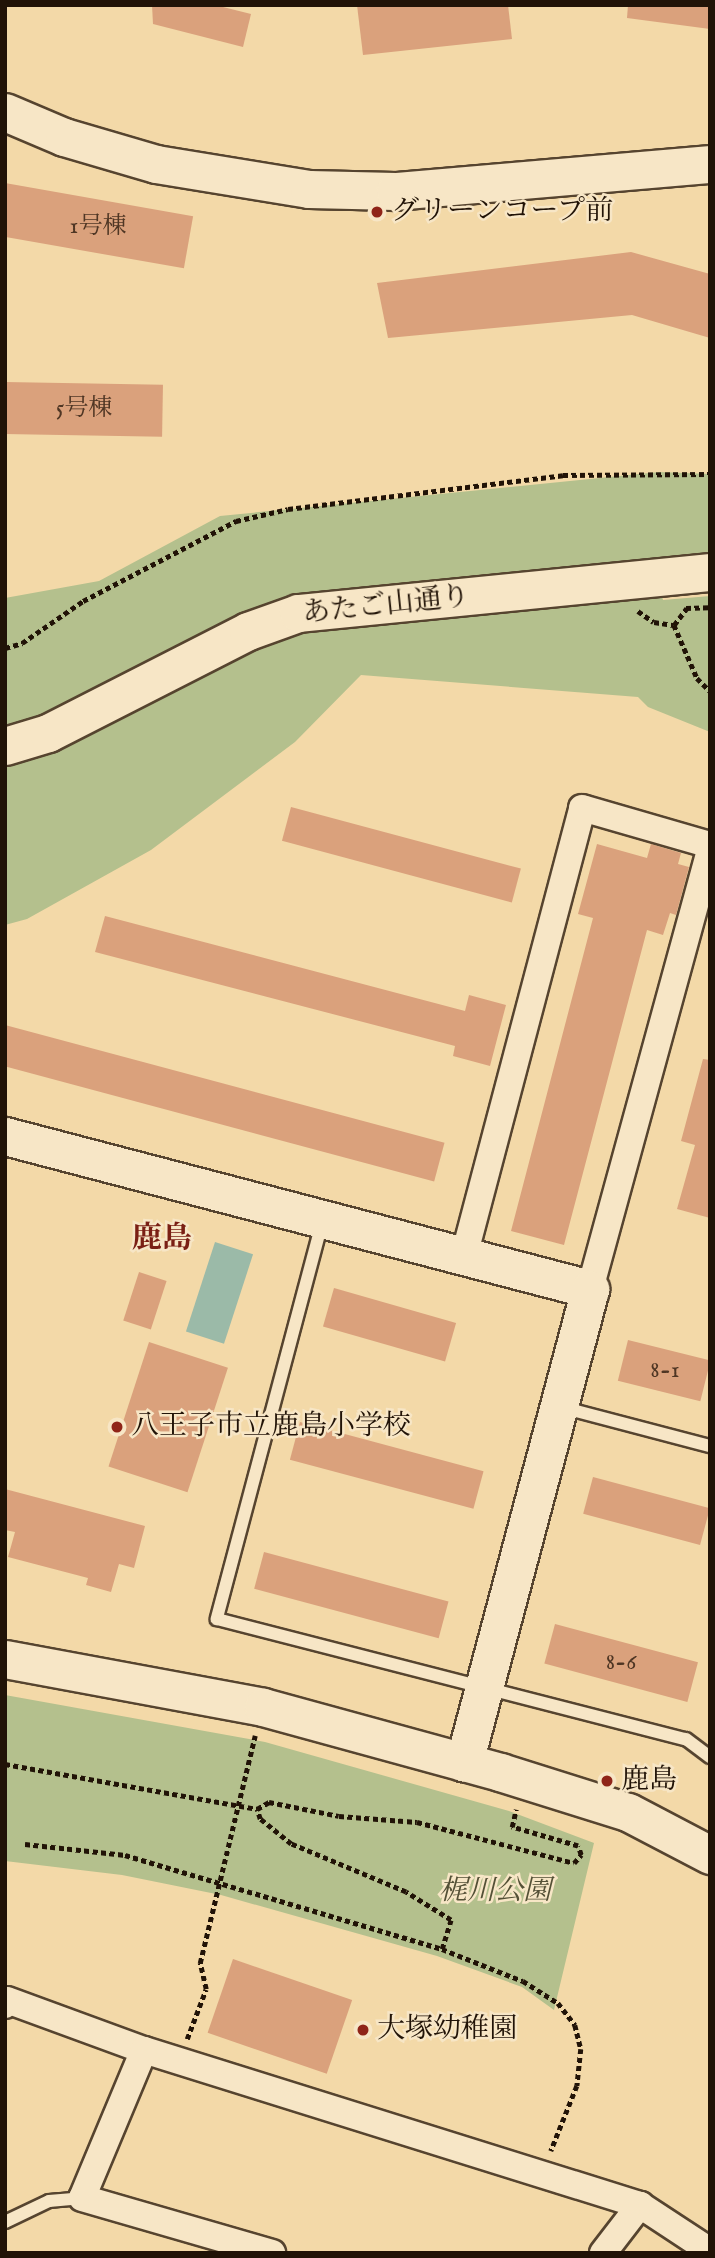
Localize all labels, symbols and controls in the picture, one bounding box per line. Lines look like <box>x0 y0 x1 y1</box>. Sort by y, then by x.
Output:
place label: グリーンコープ前 <box>391 195 615 229</box>
marker: グリーンコープ前 <box>369 204 385 220</box>
house number: 1号棟 <box>70 213 126 241</box>
house number: 5号棟 <box>56 395 112 423</box>
street label: あたご山通り <box>301 581 471 631</box>
district label: 鹿島 <box>132 1221 192 1257</box>
house number: 8-1 <box>650 1357 680 1385</box>
place label: 八王子市立鹿島小学校 <box>131 1410 411 1444</box>
marker: 八王子市立鹿島小学校 <box>109 1419 125 1435</box>
house number: 8-6 <box>606 1649 636 1677</box>
place label: 鹿島 <box>621 1764 677 1798</box>
marker: 鹿島 <box>599 1773 615 1789</box>
park label: 梶川公園 <box>439 1875 551 1909</box>
place label: 大塚幼稚園 <box>377 2013 517 2047</box>
marker: 大塚幼稚園 <box>355 2022 371 2038</box>

